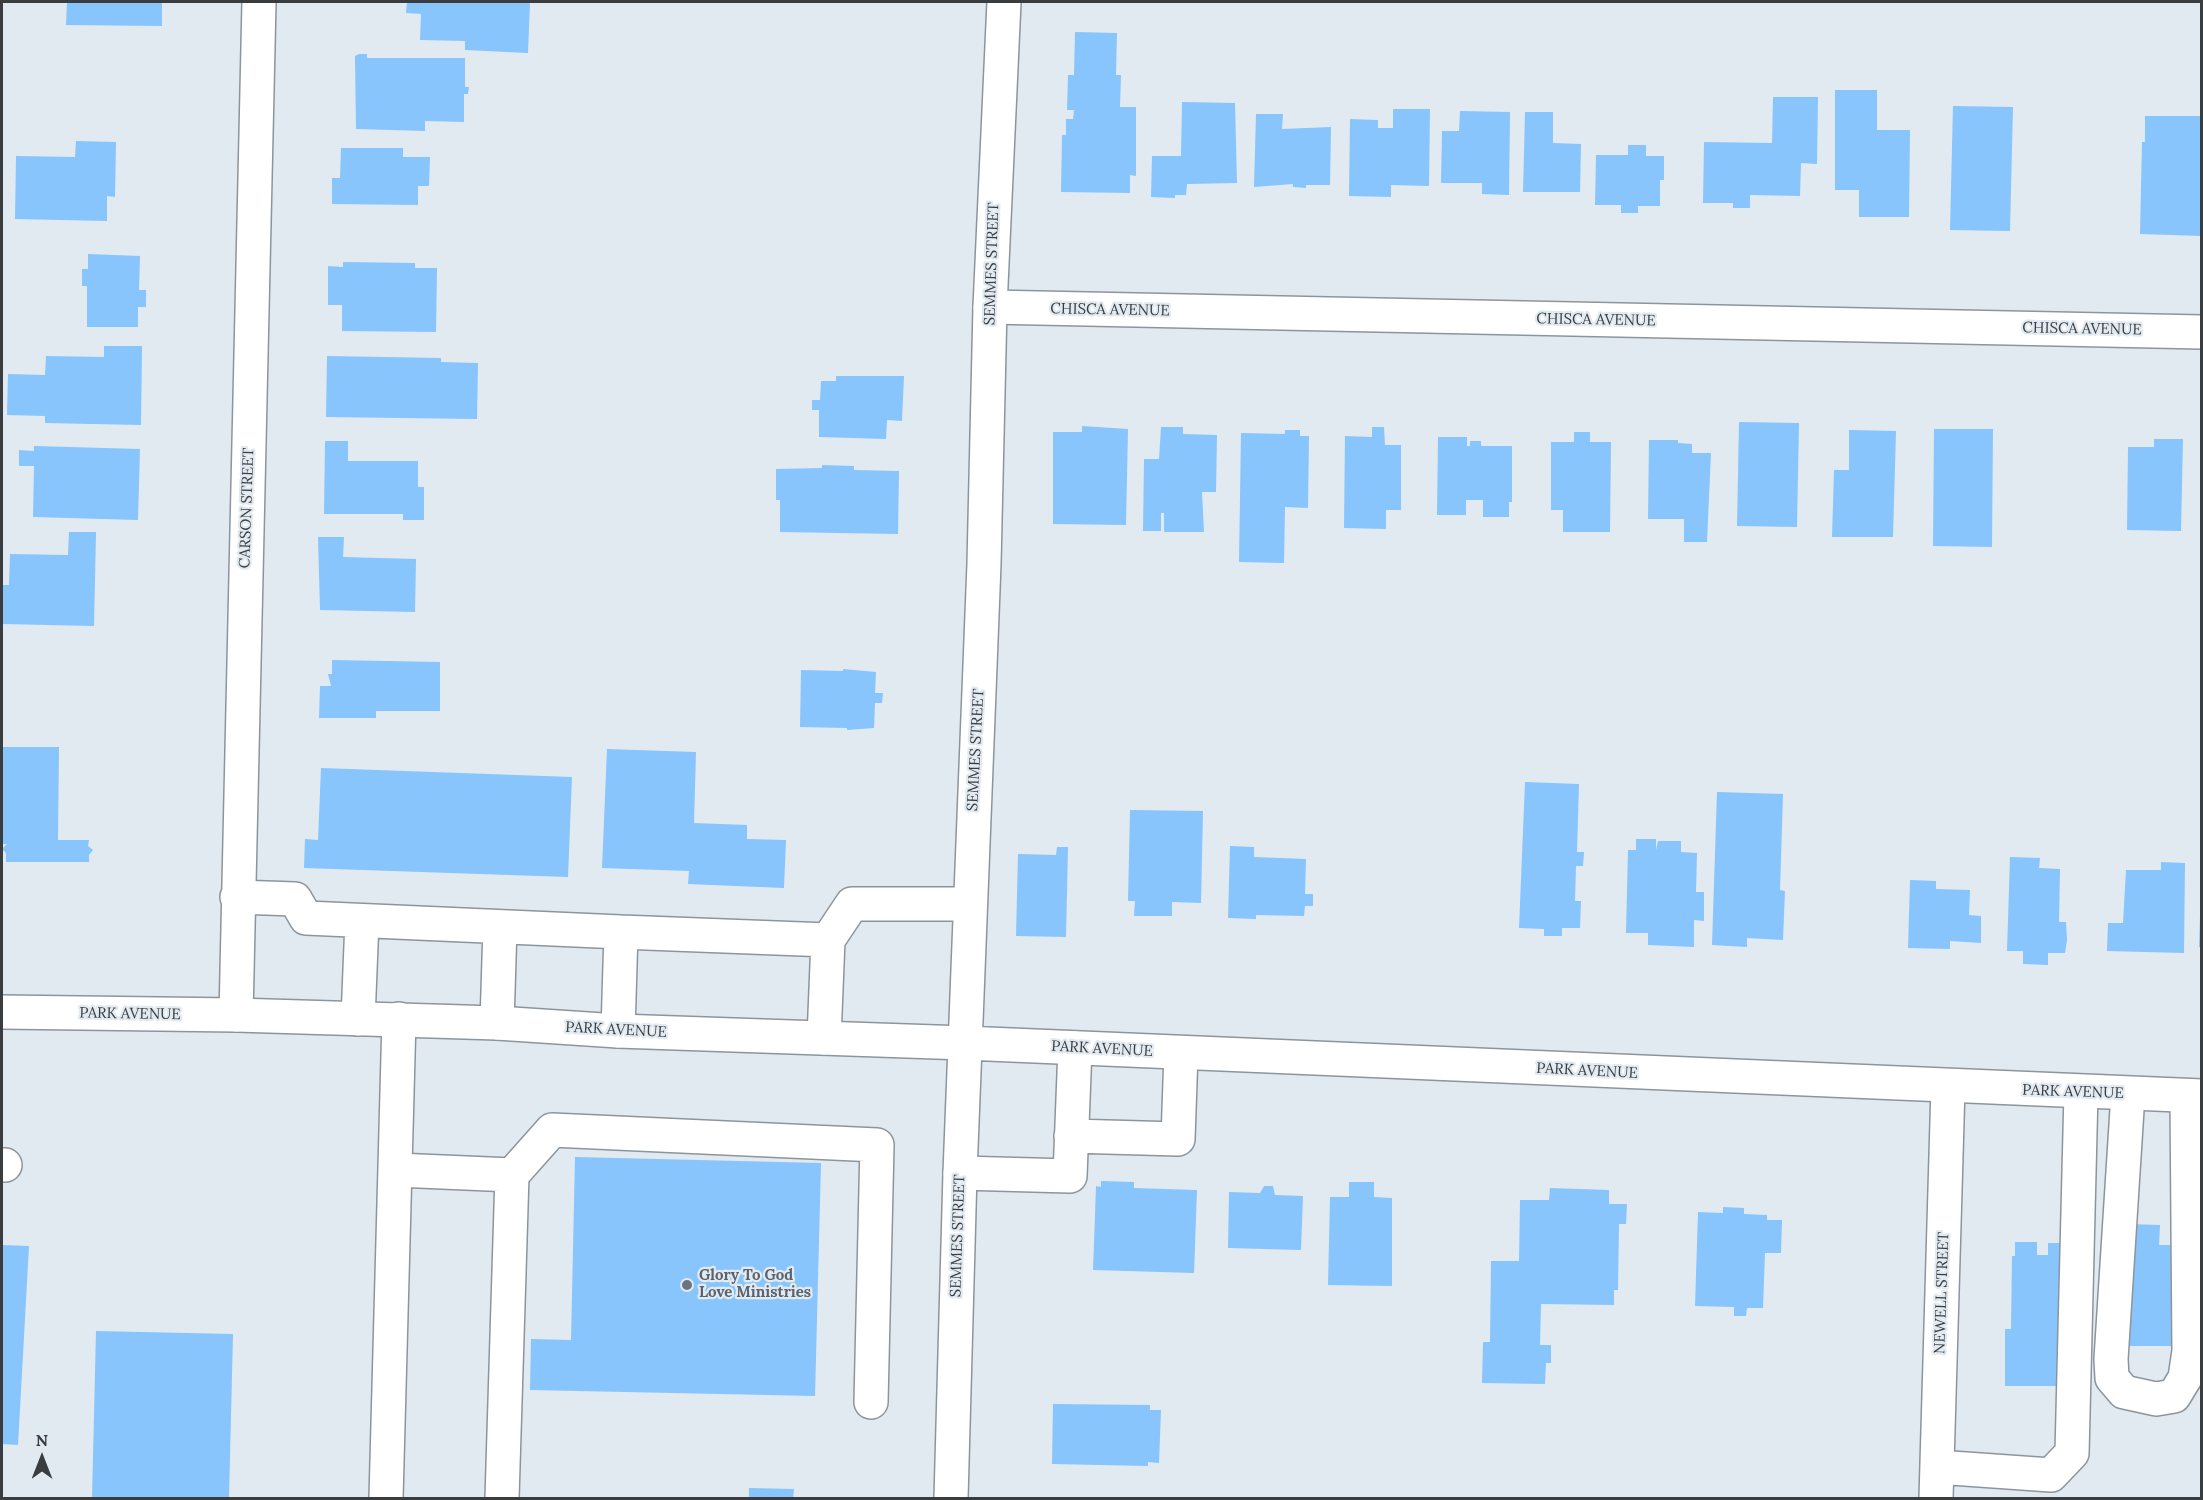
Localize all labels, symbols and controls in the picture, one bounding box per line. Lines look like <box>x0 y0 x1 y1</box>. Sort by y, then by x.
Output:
street label: SEMMES STREET <box>981 202 1003 326</box>
street label: CHISCA AVENUE <box>1050 300 1170 320</box>
street label: CHISCA AVENUE <box>1536 310 1656 330</box>
street label: CHISCA AVENUE <box>2022 319 2142 339</box>
street label: CARSON STREET <box>236 447 258 569</box>
street label: SEMMES STREET <box>964 688 988 812</box>
street label: PARK AVENUE <box>79 1004 181 1024</box>
street label: PARK AVENUE <box>565 1018 667 1042</box>
street label: PARK AVENUE <box>1051 1037 1153 1061</box>
street label: PARK AVENUE <box>1536 1059 1638 1083</box>
street label: PARK AVENUE <box>2022 1081 2124 1103</box>
street label: SEMMES STREET <box>947 1174 969 1298</box>
street label: NEWELL STREET <box>1931 1232 1953 1354</box>
place label: Glory To God Love Ministries <box>699 1267 811 1302</box>
marker: Glory To God Love Ministries <box>680 1278 694 1292</box>
north arrow <box>12 1428 72 1488</box>
text: N <box>36 1430 48 1450</box>

